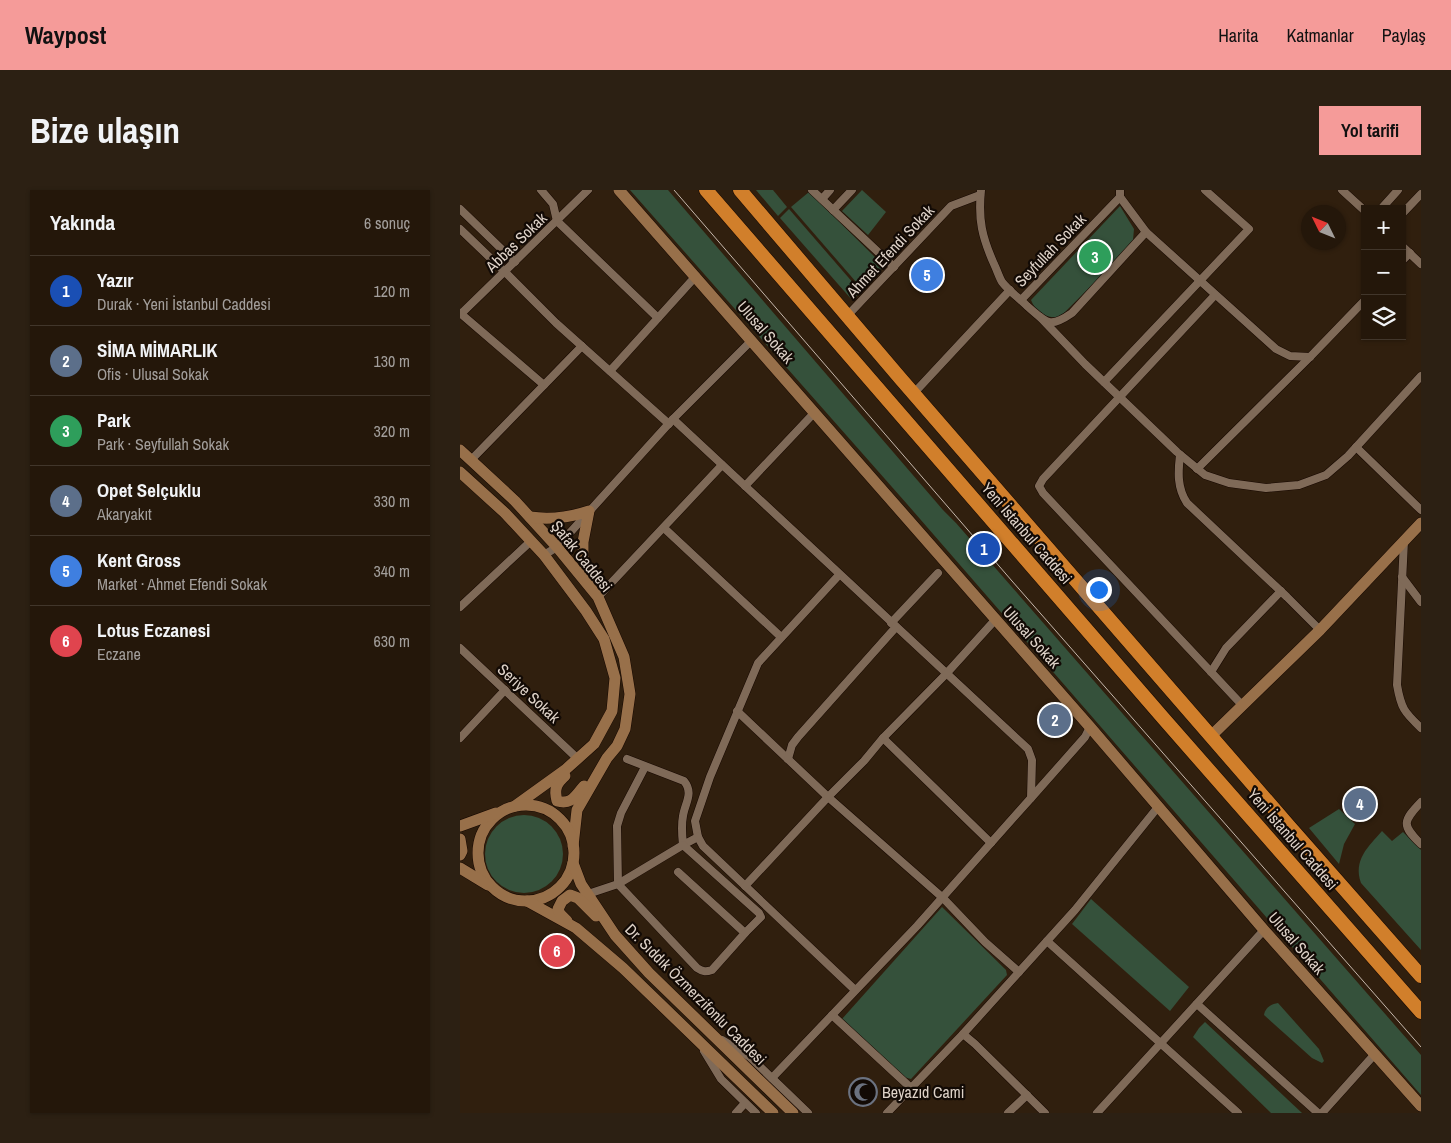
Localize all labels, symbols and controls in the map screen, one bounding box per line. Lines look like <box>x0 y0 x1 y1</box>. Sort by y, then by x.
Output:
text: Waypost <box>25 19 106 51</box>
text: Harita <box>1218 23 1258 48</box>
text: Katmanlar <box>1286 23 1354 48</box>
text: Paylaş <box>1382 23 1426 48</box>
button: Yol tarifi <box>1319 106 1421 155</box>
text: Bize ulaşın <box>30 107 180 154</box>
street label: Ahmet Efendi Sokak <box>840 199 939 303</box>
north arrow <box>1301 205 1346 250</box>
map controls <box>1361 205 1406 340</box>
button: + <box>1361 205 1406 250</box>
street label: Abbas Sokak <box>480 207 552 277</box>
text: Yakında <box>50 208 115 237</box>
street label: Seyfullah Sokak <box>1009 208 1091 291</box>
text: 6 sonuç <box>364 212 410 234</box>
pin: 3 <box>1079 238 1111 276</box>
button: − <box>1361 250 1406 295</box>
pin: 5 <box>911 256 943 294</box>
text: Yazır <box>97 267 133 293</box>
text: 1 <box>62 280 70 302</box>
text: 120 m <box>374 280 410 302</box>
text: Durak · Yeni İstanbul Caddesi <box>97 293 271 315</box>
button: layers <box>1361 295 1406 340</box>
street label: Ulusal Sokak <box>733 296 800 368</box>
text: SİMA MİMARLIK <box>97 337 218 363</box>
text: 2 <box>62 350 70 372</box>
text: 130 m <box>374 350 410 372</box>
text: Ofis · Ulusal Sokak <box>97 363 209 385</box>
text: Park <box>97 407 131 433</box>
text: 3 <box>62 420 70 442</box>
text: 320 m <box>374 420 410 442</box>
text: Park · Seyfullah Sokak <box>97 433 229 455</box>
text: Opet Selçuklu <box>97 477 201 503</box>
street label: Yeni İstanbul Caddesi <box>977 477 1077 589</box>
text: 4 <box>62 490 70 512</box>
text: 330 m <box>374 490 410 512</box>
text: Akaryakıt <box>97 503 152 525</box>
street label: Şafak Caddesi <box>546 516 618 596</box>
pin: 1 <box>968 530 1000 568</box>
text: Kent Gross <box>97 547 181 573</box>
text: 5 <box>62 560 70 582</box>
text: 340 m <box>374 560 410 582</box>
text: Market · Ahmet Efendi Sokak <box>97 573 267 595</box>
your location <box>1086 577 1112 603</box>
street label: Ulusal Sokak <box>998 601 1066 673</box>
text: Lotus Eczanesi <box>97 617 210 643</box>
text: 6 <box>62 630 70 652</box>
text: 630 m <box>374 630 410 652</box>
text: Eczane <box>97 643 141 665</box>
street label: Seriye Sokak <box>493 658 565 728</box>
pin: 2 <box>1039 701 1071 739</box>
street label: Yeni İstanbul Caddesi <box>1243 783 1343 895</box>
pin: 4 <box>1344 785 1376 823</box>
street label: Ulusal Sokak <box>1264 907 1331 979</box>
street label: Dr. Sıddık Özmerzifonlu Caddesi <box>620 918 772 1070</box>
pin: 6 <box>541 932 573 970</box>
mosque icon: Beyazıd Cami <box>848 1077 878 1107</box>
place label: Beyazıd Cami <box>882 1081 964 1103</box>

